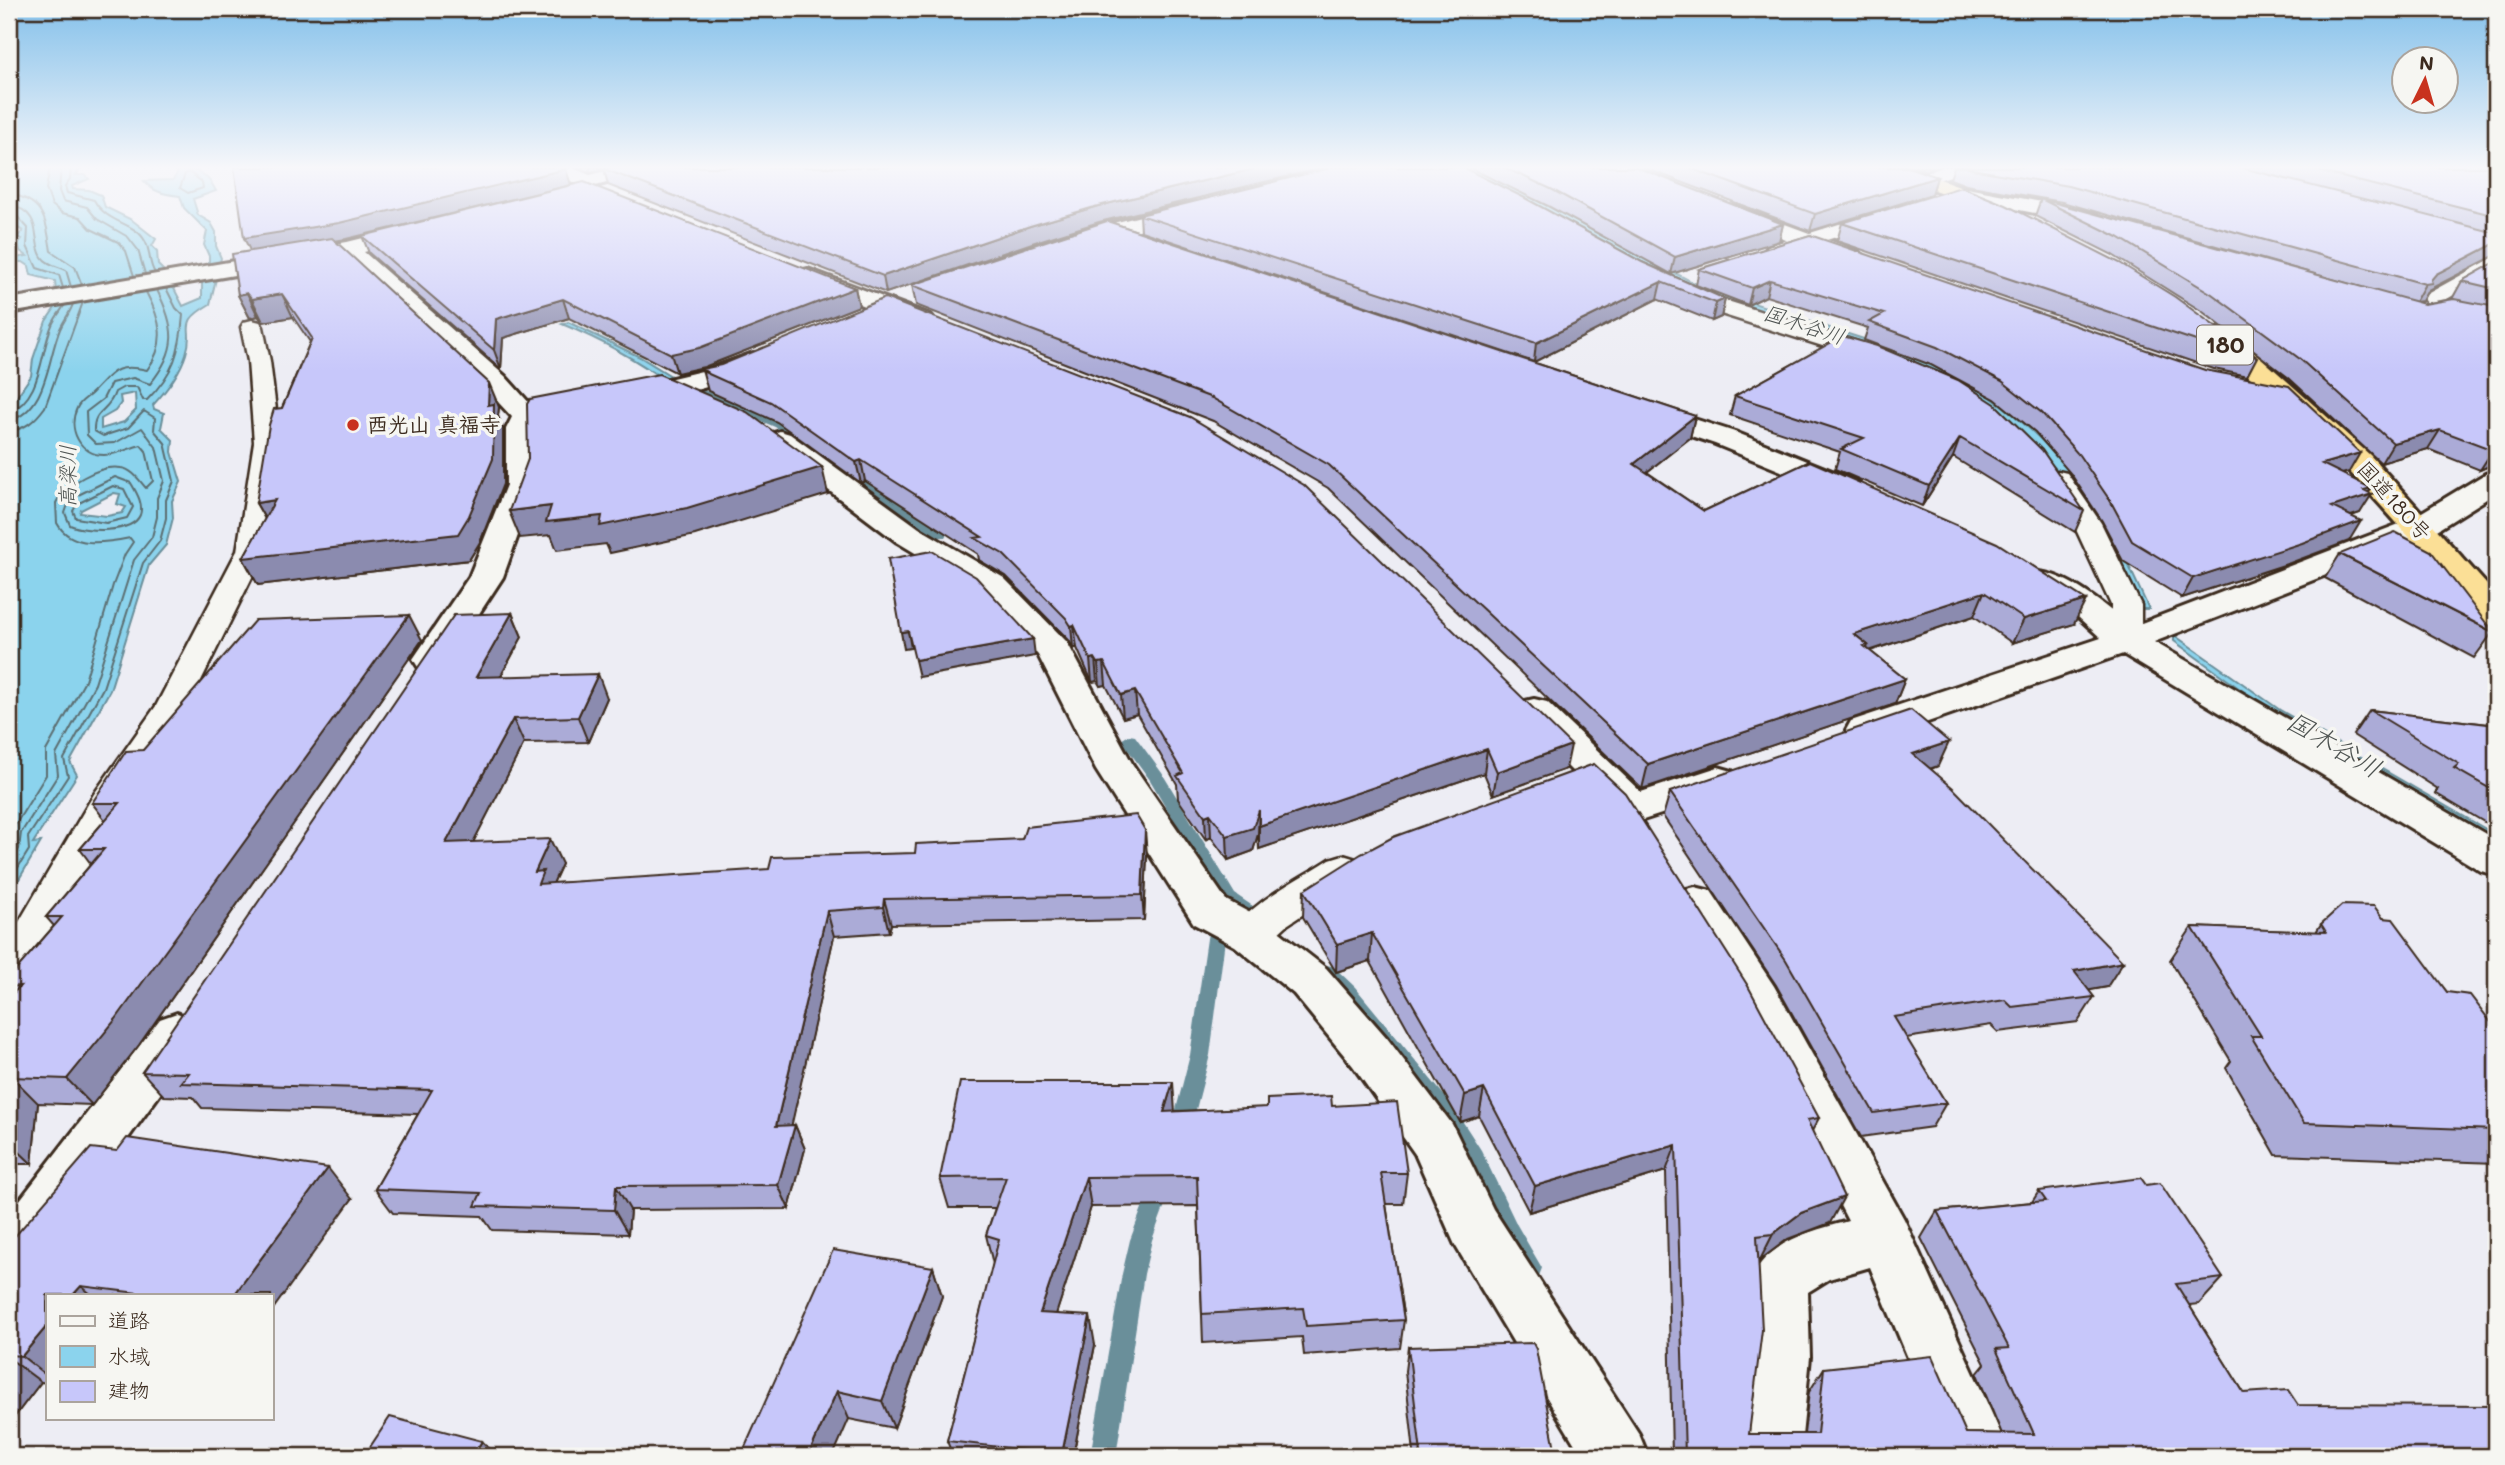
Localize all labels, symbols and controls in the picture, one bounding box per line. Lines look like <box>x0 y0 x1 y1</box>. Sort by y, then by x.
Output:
north arrow <box>2390 46 2460 116</box>
text: N <box>2418 49 2435 76</box>
water label: 国木谷川 <box>1760 298 1849 349</box>
road number: 180 <box>2197 326 2253 364</box>
place label: 西光山 真福寺 <box>367 410 501 437</box>
marker: 西光山 真福寺 <box>345 417 361 433</box>
water label: 高梁川 <box>53 445 80 508</box>
street label: 国道180号 <box>2352 455 2438 545</box>
water label: 国木谷川 <box>2281 703 2388 785</box>
legend <box>46 1294 273 1420</box>
text: 道路 <box>108 1306 150 1333</box>
text: 水域 <box>108 1342 150 1369</box>
text: 建物 <box>108 1376 150 1403</box>

